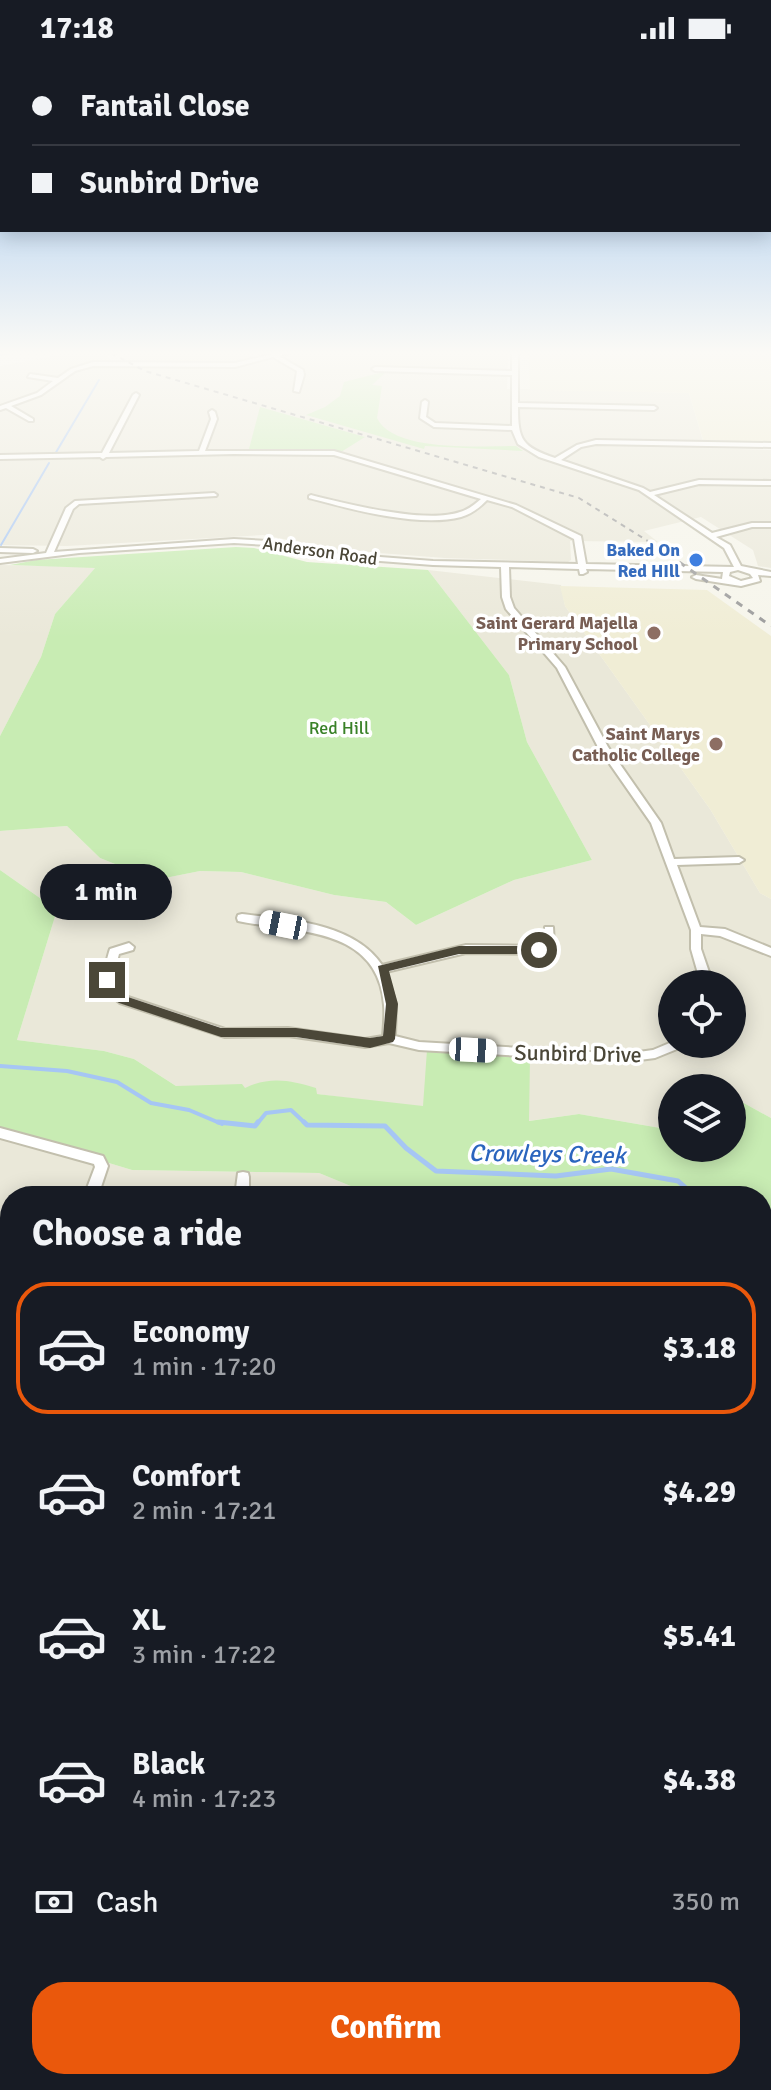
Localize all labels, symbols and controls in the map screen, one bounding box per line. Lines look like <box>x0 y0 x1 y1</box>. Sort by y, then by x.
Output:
text: 17:18 <box>40 10 114 47</box>
text: Fantail Close <box>80 88 250 125</box>
text: Sunbird Drive <box>80 165 259 202</box>
street label: Anderson Road <box>261 532 379 570</box>
place label: Baked On Red HIll <box>606 539 680 582</box>
marker: Baked On Red HIll <box>687 551 705 569</box>
place label: Saint Gerard Majella Primary School <box>476 612 638 655</box>
marker: Saint Gerard Majella Primary School <box>645 624 663 642</box>
park label: Red Hill <box>309 717 369 739</box>
place label: Saint Marys Catholic College <box>572 723 700 766</box>
marker: Saint Marys Catholic College <box>707 735 725 753</box>
callout: 1 min <box>41 864 173 920</box>
text: 1 min <box>75 876 137 908</box>
car <box>257 909 309 941</box>
route start <box>521 932 557 968</box>
route end <box>89 962 125 998</box>
map controls <box>658 970 746 1162</box>
button: locate <box>658 970 746 1058</box>
car <box>448 1037 498 1063</box>
street label: Sunbird Drive <box>514 1039 642 1068</box>
button: layers <box>658 1074 746 1162</box>
water label: Crowleys Creek <box>468 1138 628 1170</box>
text: Choose a ride <box>32 1211 242 1256</box>
icon: car <box>36 1312 108 1384</box>
text: Economy <box>132 1314 249 1351</box>
text: $3.18 <box>663 1330 736 1367</box>
text: 1 min · 17:20 <box>132 1351 276 1383</box>
icon: car <box>36 1456 108 1528</box>
text: Comfort <box>132 1458 241 1495</box>
text: $4.29 <box>663 1474 736 1511</box>
text: 2 min · 17:21 <box>132 1495 276 1527</box>
icon: car <box>36 1600 108 1672</box>
text: XL <box>132 1602 166 1639</box>
text: $5.41 <box>663 1618 736 1655</box>
text: 3 min · 17:22 <box>132 1639 276 1671</box>
icon: car <box>36 1744 108 1816</box>
text: Black <box>132 1746 205 1783</box>
text: $4.38 <box>663 1762 736 1799</box>
text: 4 min · 17:23 <box>132 1783 276 1815</box>
icon: cash <box>32 1880 76 1924</box>
text: Cash <box>96 1884 159 1921</box>
text: 350 m <box>671 1886 740 1918</box>
button: Confirm <box>32 1982 740 2074</box>

